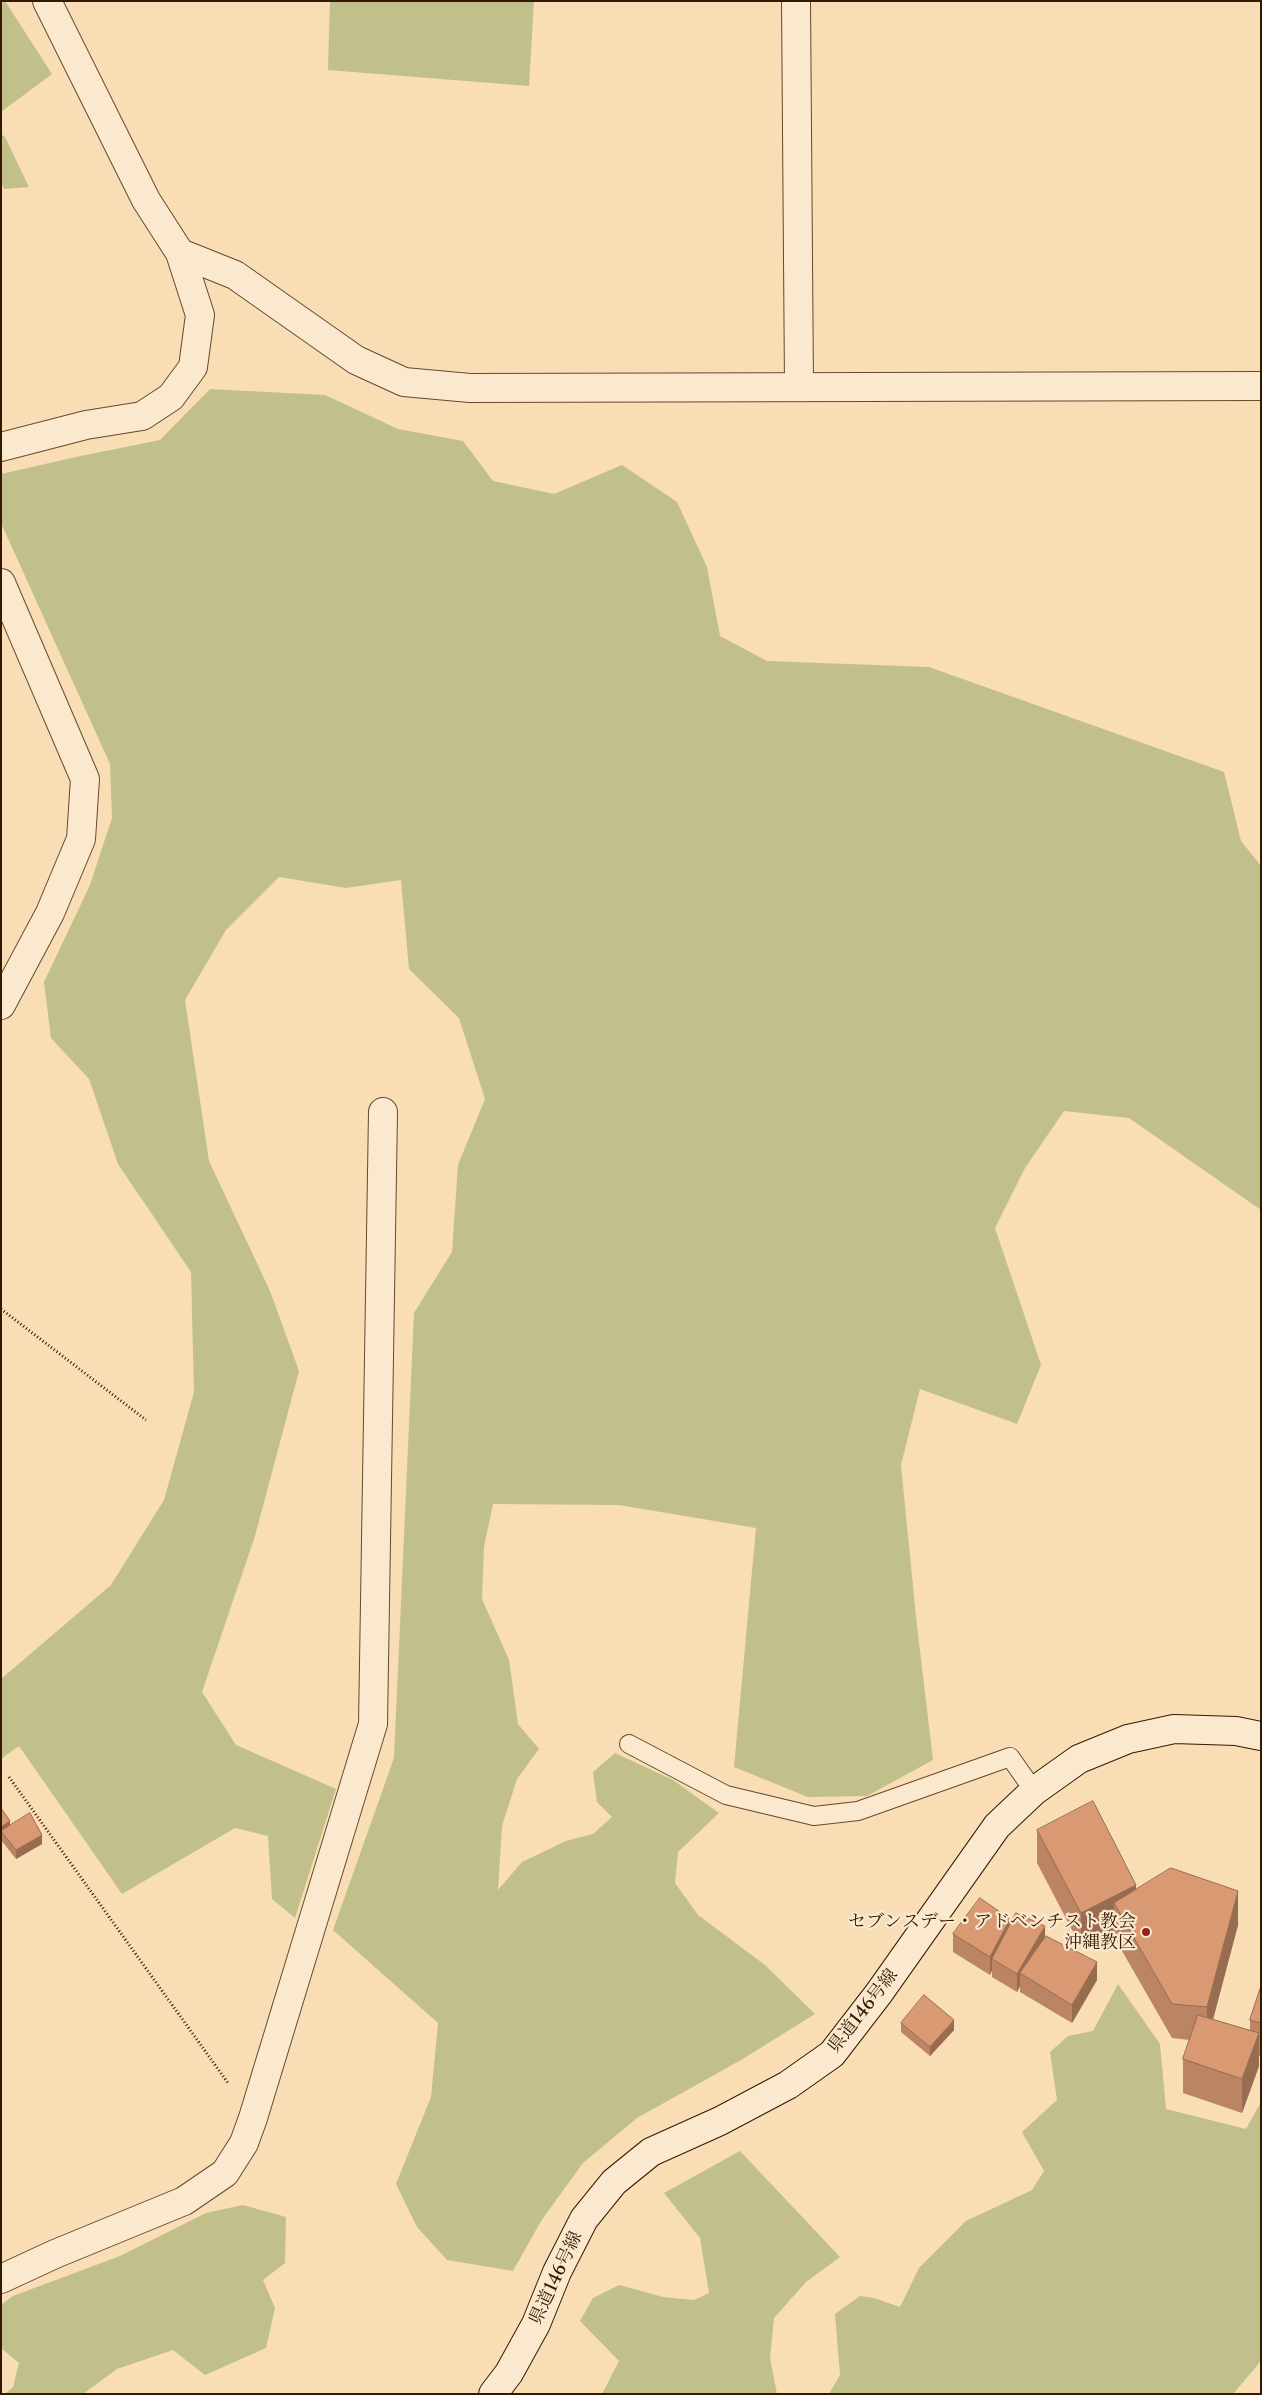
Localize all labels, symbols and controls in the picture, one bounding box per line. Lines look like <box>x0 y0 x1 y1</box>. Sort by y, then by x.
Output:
place label: セブンスデー・アドベンチスト教会 沖縄教区 <box>848 1911 1136 1954</box>
marker: セブンスデー・アドベンチスト教会 沖縄教区 <box>1140 1926 1152 1938</box>
street label: 県道146号線 <box>824 1965 902 2057</box>
street label: 県道146号線 <box>525 2228 587 2328</box>

